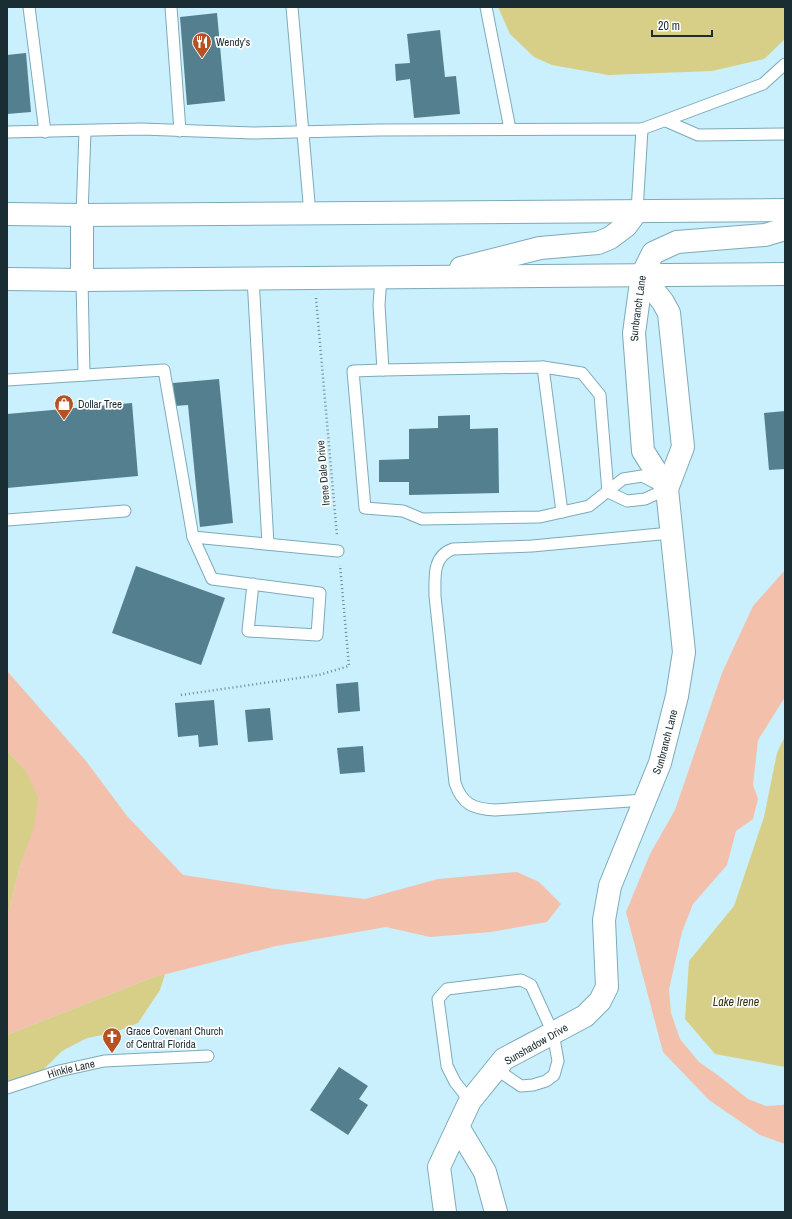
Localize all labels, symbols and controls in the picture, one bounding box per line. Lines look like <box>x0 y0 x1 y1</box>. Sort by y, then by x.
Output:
scale bar <box>652 12 712 38</box>
text: 20 m <box>658 18 680 34</box>
restaurant icon: Wendy's <box>191 31 213 59</box>
place label: Wendy's <box>216 35 251 49</box>
street label: Sunbranch Lane <box>627 275 649 342</box>
shop icon: Dollar Tree <box>53 393 75 421</box>
place label: Dollar Tree <box>78 397 122 411</box>
street label: Irene Dale Drive <box>313 440 333 506</box>
street label: Sunbranch Lane <box>649 708 680 776</box>
water label: Lake Irene <box>713 994 760 1010</box>
street label: Sunshadow Drive <box>502 1020 570 1068</box>
place label: Grace Covenant Church of Central Florida <box>126 1024 223 1051</box>
church icon: Grace Covenant Church of Central Florida <box>101 1026 123 1054</box>
street label: Hinkle Lane <box>46 1056 96 1081</box>

